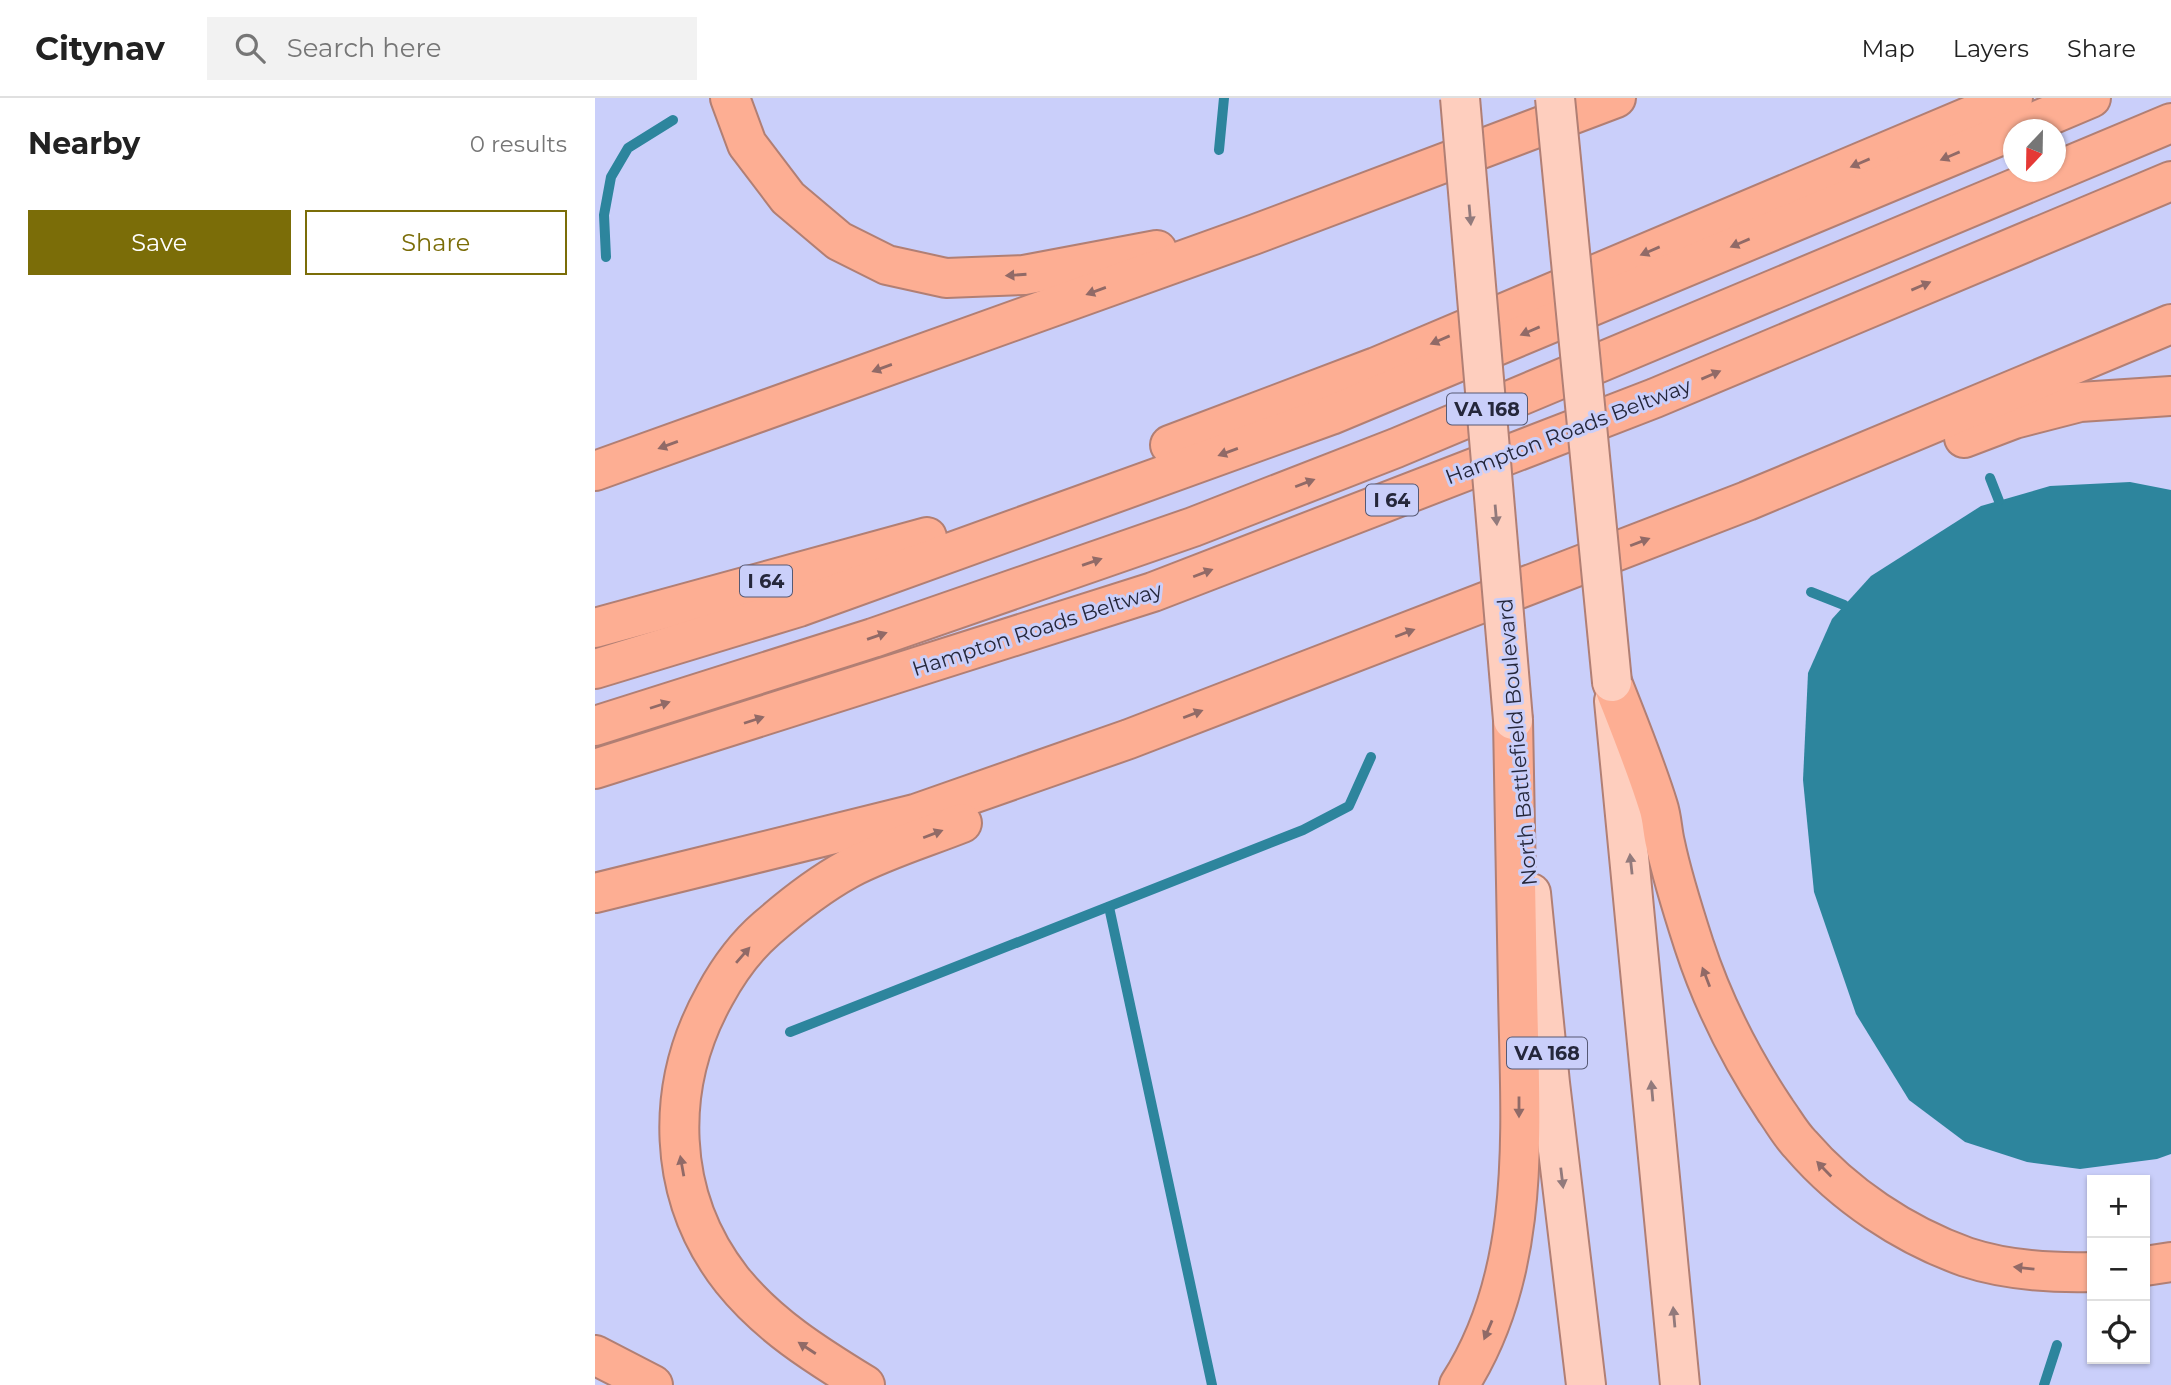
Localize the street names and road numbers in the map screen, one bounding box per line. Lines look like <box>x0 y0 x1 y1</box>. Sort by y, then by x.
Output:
street label: Hampton Roads Beltway <box>1442 372 1695 490</box>
road number: VA 168 <box>1447 394 1527 424</box>
road number: I 64 <box>1366 484 1418 516</box>
road number: I 64 <box>740 566 792 596</box>
street label: Hampton Roads Beltway <box>909 577 1166 681</box>
street label: North Battlefield Boulevard <box>1492 597 1542 887</box>
road number: VA 168 <box>1507 1037 1587 1068</box>

